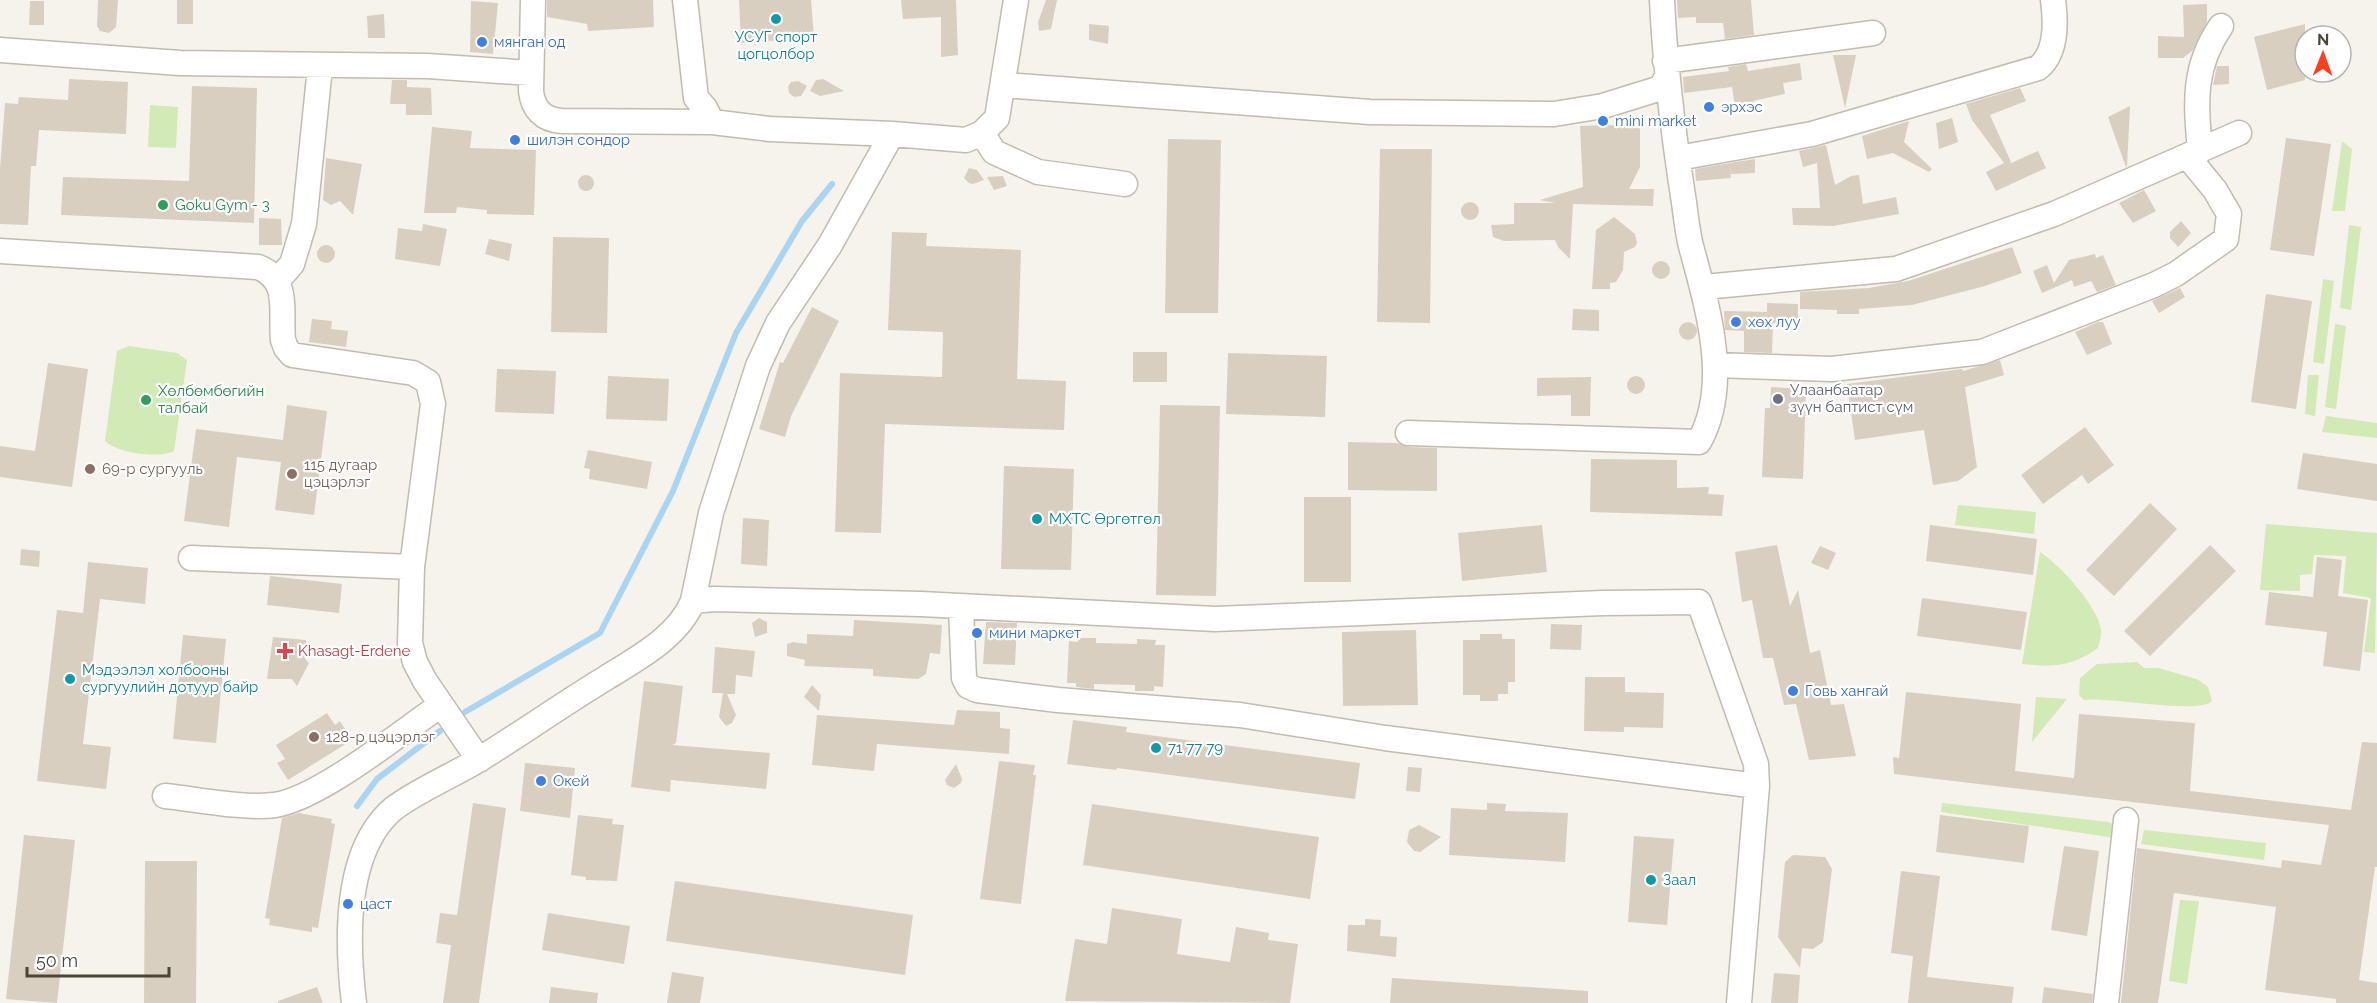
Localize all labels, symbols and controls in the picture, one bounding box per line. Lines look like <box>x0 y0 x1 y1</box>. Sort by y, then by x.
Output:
marker: УСУГ спорт цогцолбор <box>769 12 783 26</box>
north arrow <box>2293 24 2353 84</box>
place label: УСУГ спорт цогцолбор <box>735 28 817 63</box>
text: N <box>2317 30 2330 49</box>
place label: мянган од <box>494 33 566 51</box>
marker: мянган од <box>475 35 489 49</box>
place label: эрхэс <box>1721 98 1763 116</box>
marker: эрхэс <box>1702 100 1716 114</box>
place label: mini market <box>1615 112 1696 130</box>
marker: mini market <box>1596 114 1610 128</box>
place label: шилэн сондор <box>527 131 630 149</box>
marker: шилэн сондор <box>508 133 522 147</box>
place label: Goku Gym - 3 <box>175 196 270 214</box>
marker: Goku Gym - 3 <box>156 198 170 212</box>
place label: хөх луу <box>1748 313 1801 331</box>
marker: хөх луу <box>1729 315 1743 329</box>
place label: Улаанбаатар зүүн баптист сүм <box>1790 381 1913 416</box>
place label: Хөлбөмбөгийн талбай <box>158 382 264 417</box>
marker: Улаанбаатар зүүн баптист сүм <box>1771 392 1785 406</box>
marker: Хөлбөмбөгийн талбай <box>139 393 153 407</box>
place label: 115 дугаар цэцэрлэг <box>304 456 377 491</box>
place label: 69-р сургууль <box>102 460 203 478</box>
marker: 69-р сургууль <box>83 462 97 476</box>
marker: 115 дугаар цэцэрлэг <box>285 467 299 481</box>
place label: МХТС Өргөтгөл <box>1049 510 1161 528</box>
marker: МХТС Өргөтгөл <box>1030 512 1044 526</box>
place label: мини маркет <box>989 624 1081 642</box>
marker: мини маркет <box>970 626 984 640</box>
marker: Khasagt-Erdene <box>276 642 294 660</box>
place label: Khasagt-Erdene <box>298 642 411 660</box>
place label: Мэдээлэл холбооны сургуулийн дотуур байр <box>82 661 258 696</box>
marker: Мэдээлэл холбооны сургуулийн дотуур байр <box>63 672 77 686</box>
place label: Говь хангай <box>1805 682 1888 700</box>
marker: Говь хангай <box>1786 684 1800 698</box>
place label: 128-р цэцэрлэг <box>326 728 435 746</box>
marker: 128-р цэцэрлэг <box>307 730 321 744</box>
place label: 71 77 79 <box>1168 739 1223 757</box>
marker: 71 77 79 <box>1149 741 1163 755</box>
place label: Окей <box>553 772 589 790</box>
marker: Окей <box>534 774 548 788</box>
place label: Заал <box>1663 871 1696 889</box>
marker: Заал <box>1644 873 1658 887</box>
place label: цаст <box>360 895 392 913</box>
marker: цаст <box>341 897 355 911</box>
scale bar <box>27 940 170 978</box>
text: 50 m <box>36 950 78 971</box>

